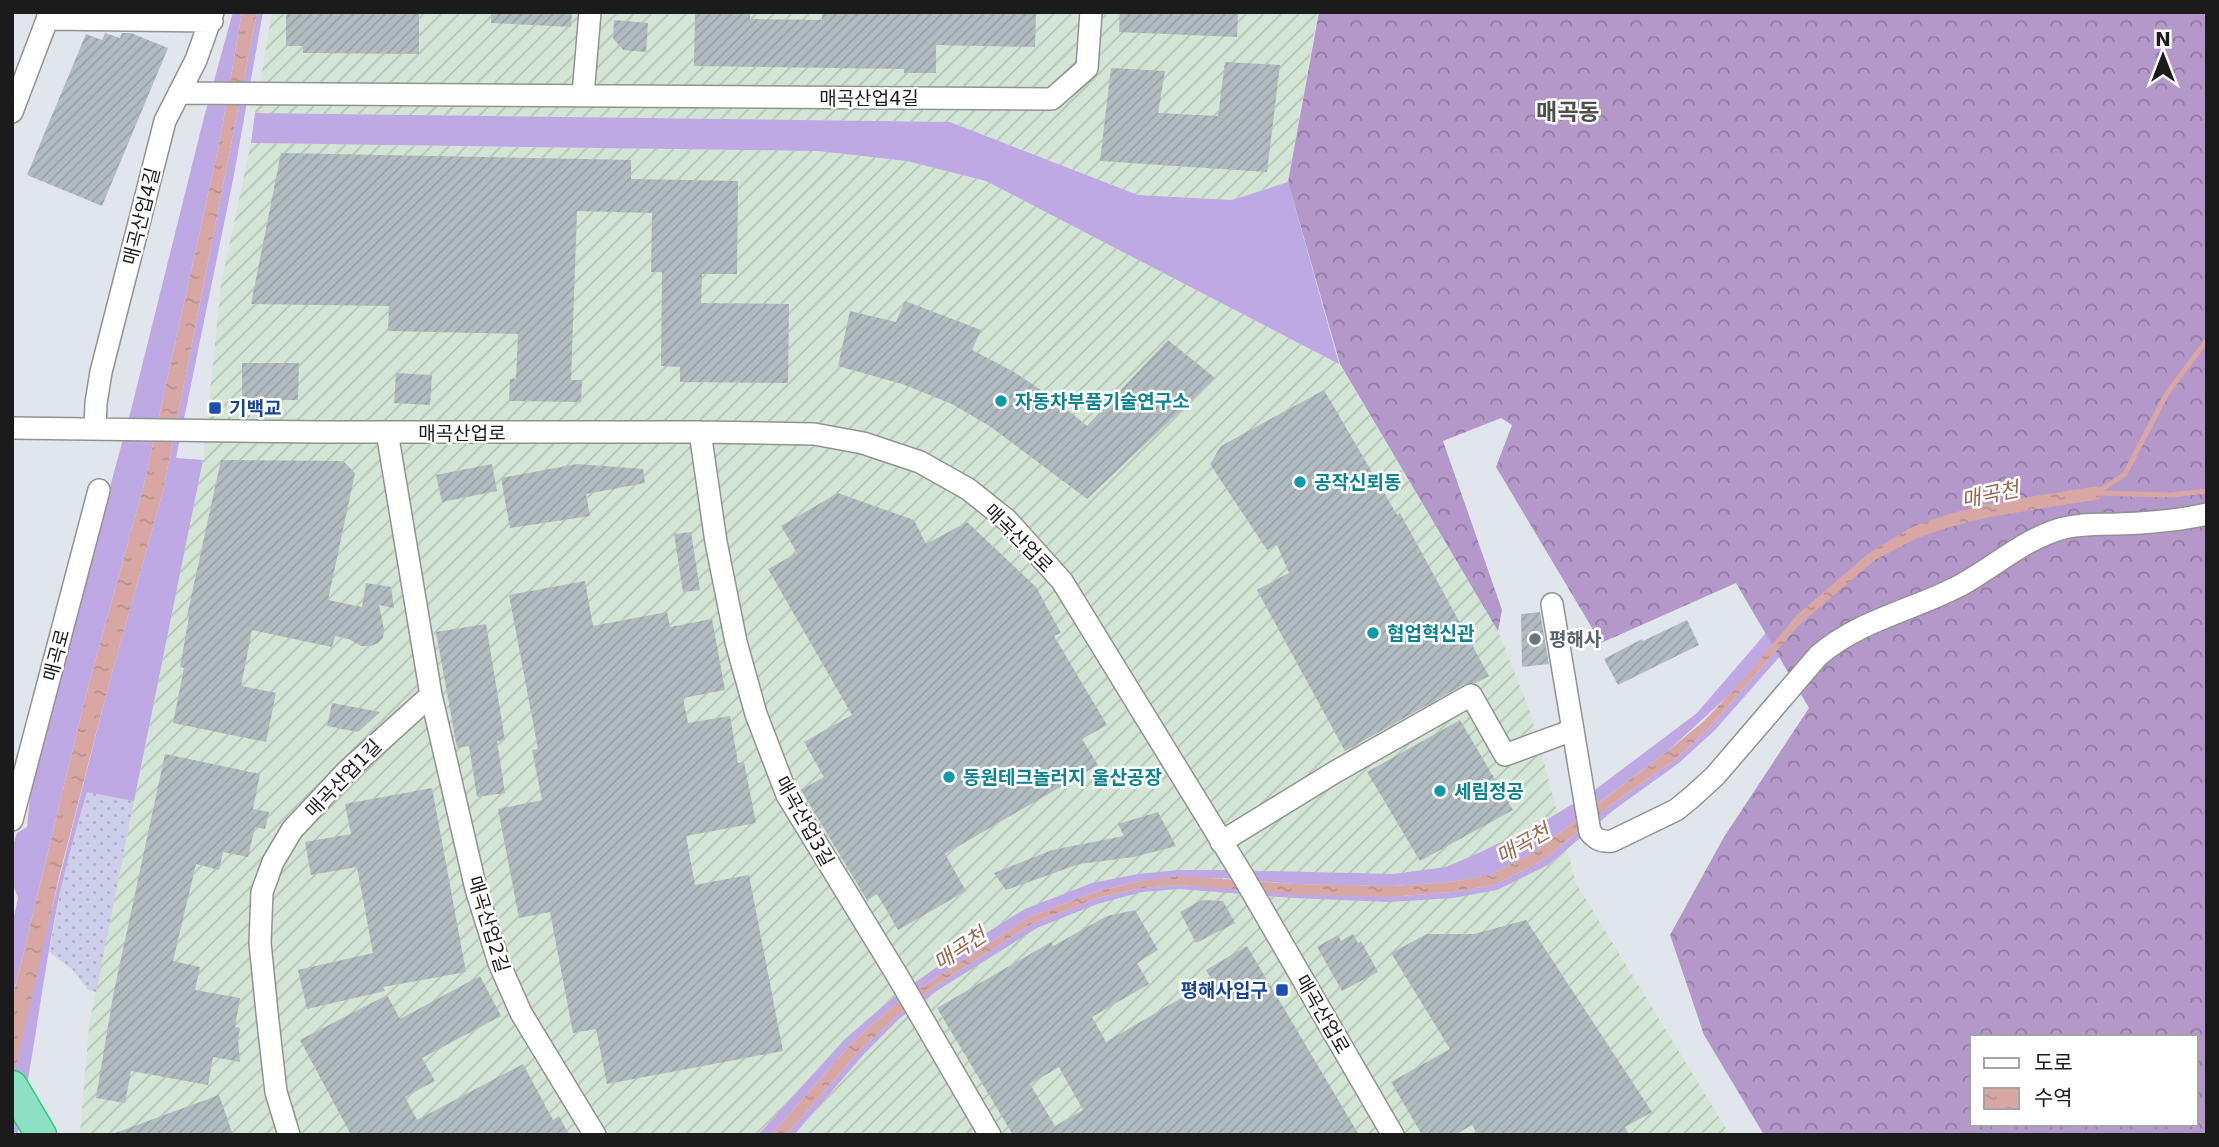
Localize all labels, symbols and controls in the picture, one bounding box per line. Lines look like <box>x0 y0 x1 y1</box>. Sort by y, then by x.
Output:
north arrow <box>2128 21 2198 91</box>
text: N <box>2155 28 2171 50</box>
street label: 매곡산업4길 <box>819 87 919 109</box>
district label: 매곡동 <box>1536 99 1600 125</box>
street label: 매곡산업4길 <box>118 165 164 267</box>
place label: 자동차부품기술연구소 <box>1015 390 1190 412</box>
marker: 자동차부품기술연구소 <box>993 393 1009 409</box>
place label: 기백교 <box>229 397 281 419</box>
marker: 기백교 <box>207 400 223 416</box>
street label: 매곡산업로 <box>418 422 506 444</box>
place label: 공작신뢰동 <box>1314 471 1401 493</box>
marker: 공작신뢰동 <box>1292 474 1308 490</box>
water label: 매곡천 <box>1959 477 2023 513</box>
street label: 매곡산업로 <box>980 499 1058 577</box>
place label: 협업혁신관 <box>1387 622 1475 644</box>
marker: 협업혁신관 <box>1365 625 1381 641</box>
street label: 매곡로 <box>39 627 73 683</box>
place label: 평해사 <box>1549 628 1602 650</box>
marker: 평해사 <box>1527 631 1543 647</box>
street label: 매곡산업1길 <box>301 735 385 821</box>
place label: 동원테크놀러지 울산공장 <box>963 766 1162 788</box>
marker: 동원테크놀러지 울산공장 <box>941 769 957 785</box>
street label: 매곡산업3길 <box>771 772 839 870</box>
place label: 세림정공 <box>1454 780 1524 802</box>
marker: 세림정공 <box>1432 783 1448 799</box>
water label: 매곡천 <box>1492 818 1556 869</box>
street label: 매곡산업2길 <box>464 873 514 975</box>
water label: 매곡천 <box>929 921 993 975</box>
street label: 매곡산업로 <box>1292 971 1354 1057</box>
place label: 평해사입구 <box>1181 979 1268 1001</box>
marker: 평해사입구 <box>1274 982 1290 998</box>
legend <box>1970 1035 2198 1126</box>
text: 도로 <box>2034 1051 2073 1075</box>
text: 수역 <box>2034 1086 2073 1110</box>

